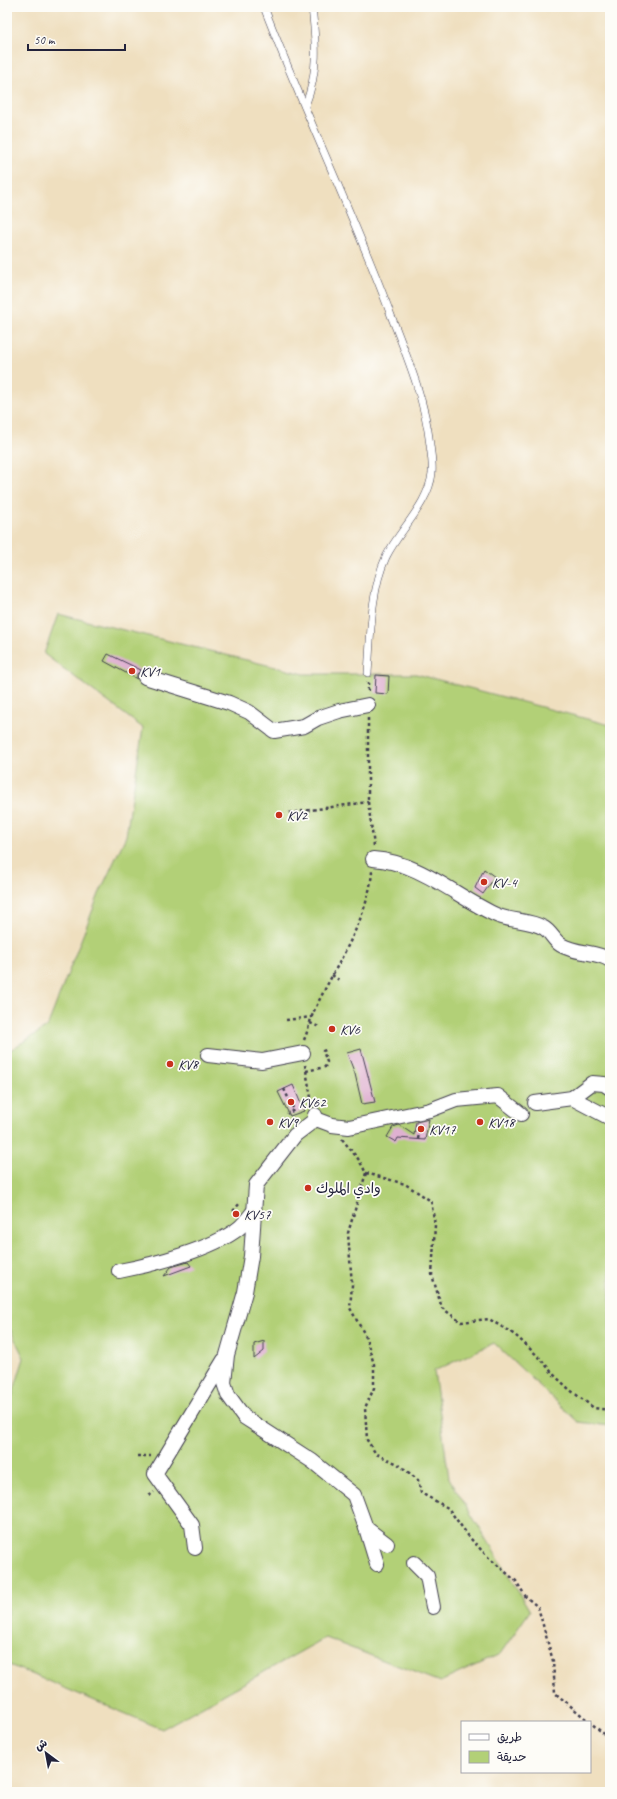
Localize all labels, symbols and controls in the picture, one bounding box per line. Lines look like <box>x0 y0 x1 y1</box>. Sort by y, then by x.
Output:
scale bar <box>28 26 125 52</box>
text: 50 m <box>34 32 56 48</box>
place label: KV1 <box>140 663 161 680</box>
marker: KV1 <box>127 666 137 676</box>
place label: KV2 <box>287 807 309 824</box>
marker: KV2 <box>274 810 284 820</box>
place label: KV-4 <box>492 874 518 891</box>
marker: KV-4 <box>479 877 489 887</box>
place label: KV6 <box>340 1021 361 1038</box>
marker: KV6 <box>327 1024 337 1034</box>
place label: KV8 <box>178 1056 200 1073</box>
marker: KV8 <box>165 1059 175 1069</box>
place label: KV62 <box>299 1094 327 1111</box>
marker: KV62 <box>286 1097 296 1107</box>
place label: KV9 <box>278 1114 300 1131</box>
place label: KV18 <box>488 1114 516 1131</box>
marker: KV9 <box>265 1117 275 1127</box>
marker: KV18 <box>475 1117 485 1127</box>
place label: KV17 <box>429 1121 456 1138</box>
marker: KV17 <box>416 1124 426 1134</box>
place label: وادي الملوك <box>316 1180 381 1199</box>
marker: وادي الملوك <box>303 1183 313 1193</box>
place label: KV57 <box>244 1206 271 1223</box>
marker: KV57 <box>231 1209 241 1219</box>
legend <box>461 1721 591 1773</box>
text: طريق <box>497 1729 522 1745</box>
north arrow <box>26 1733 66 1773</box>
text: ش <box>32 1735 50 1754</box>
text: حديقة <box>497 1749 526 1765</box>

